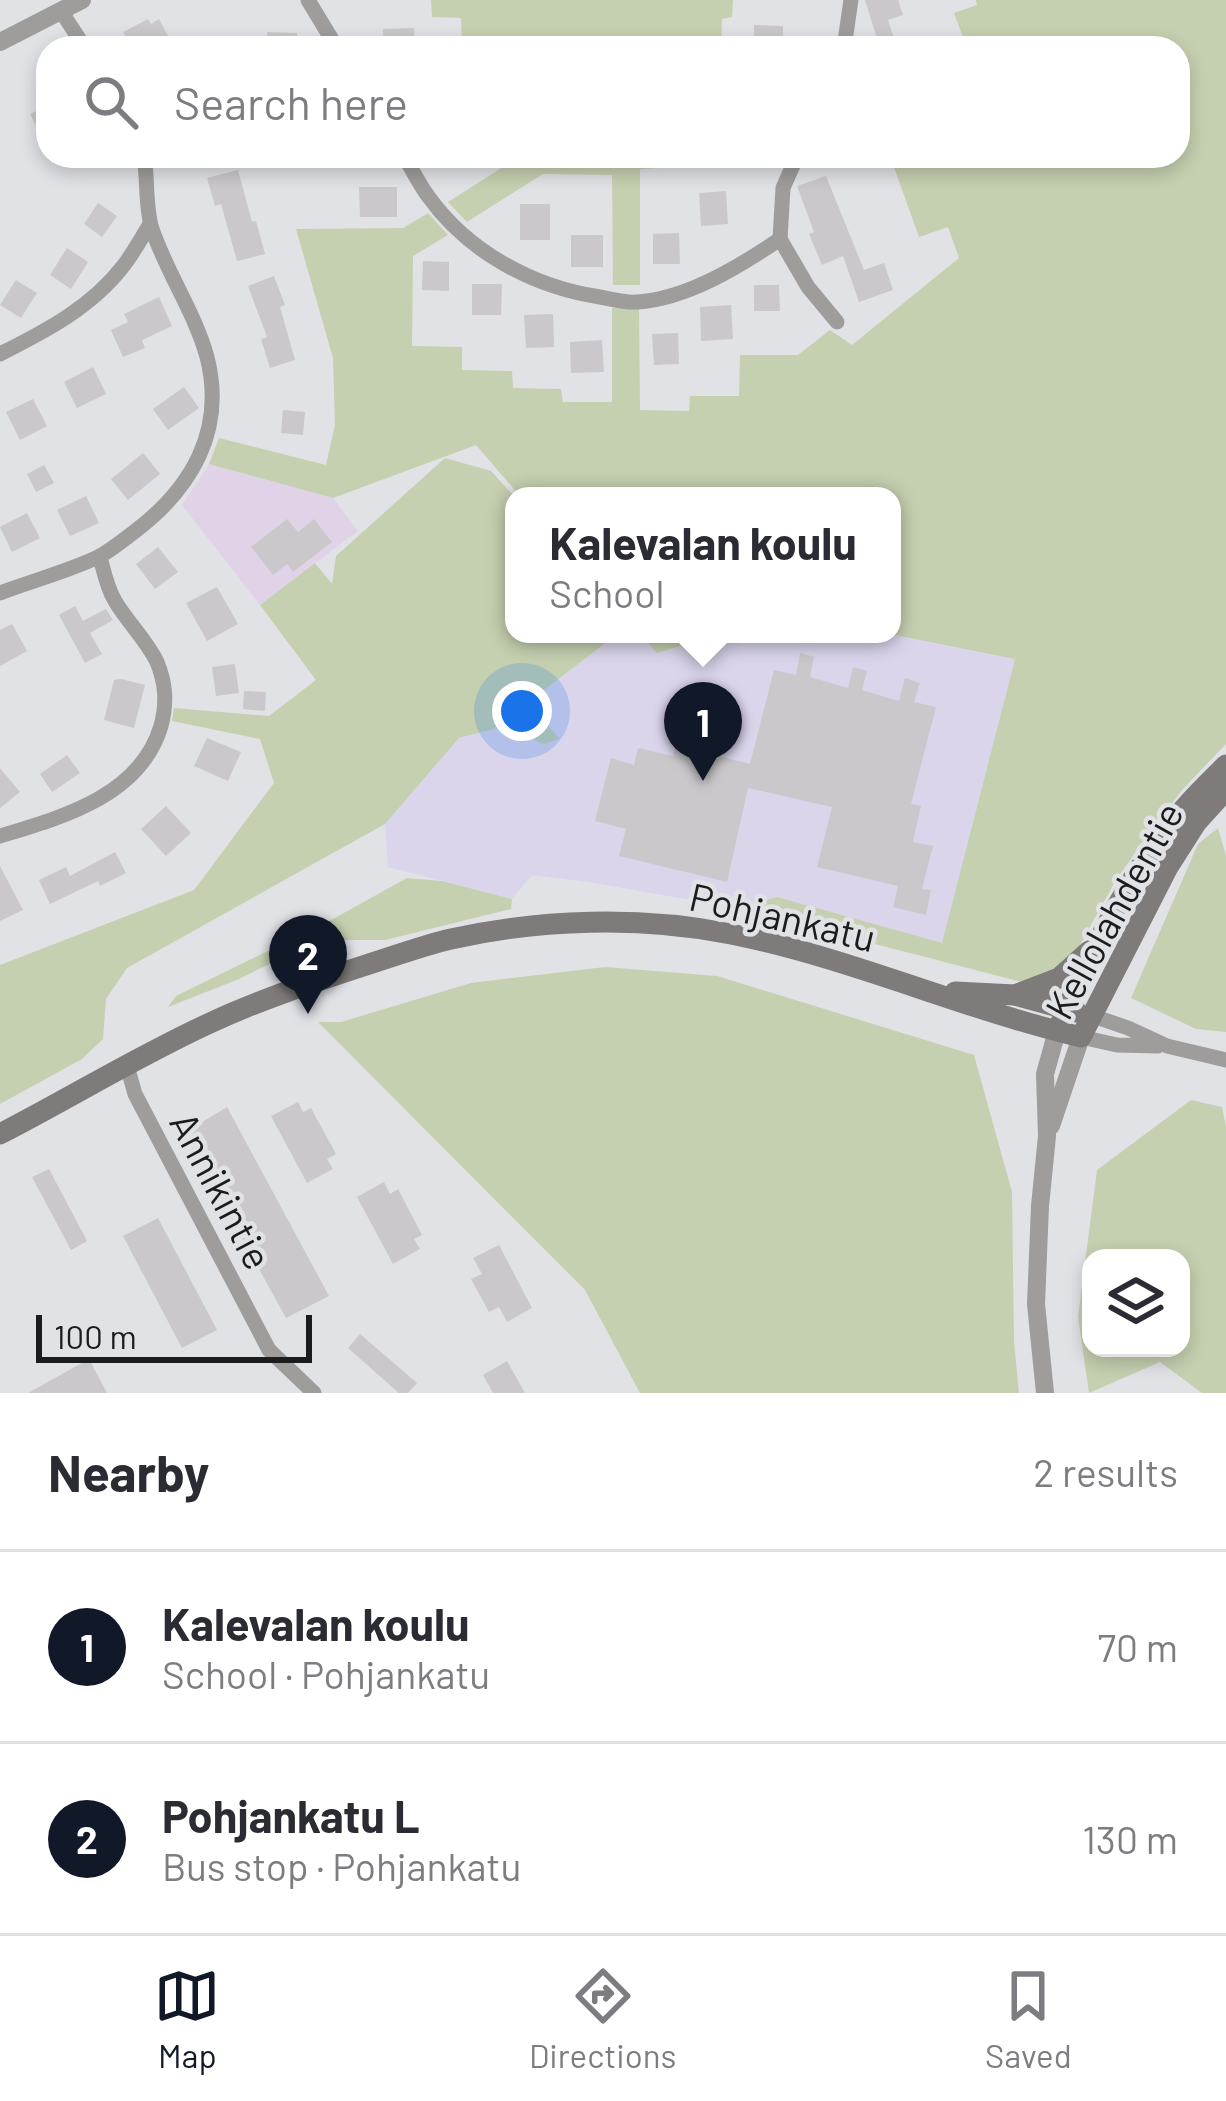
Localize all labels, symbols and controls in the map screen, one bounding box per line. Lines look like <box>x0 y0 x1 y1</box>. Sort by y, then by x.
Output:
search box <box>36 36 1190 168</box>
icon: search <box>78 69 144 135</box>
text: Search here <box>174 75 408 129</box>
popup <box>505 487 901 643</box>
text: Kalevalan koulu <box>549 515 857 569</box>
text: School <box>549 569 665 616</box>
your location <box>492 681 552 741</box>
pin: 1 <box>664 682 742 781</box>
street label: Kellolahdentie <box>1034 793 1192 1027</box>
street label: Pohjankatu <box>686 872 880 960</box>
pin: 2 <box>269 915 347 1014</box>
street label: Annikintie <box>161 1103 283 1277</box>
map controls <box>1082 1249 1190 1357</box>
button: layers <box>1082 1249 1190 1357</box>
scale bar <box>36 1309 312 1362</box>
text: 100 m <box>54 1316 137 1356</box>
text: Nearby <box>48 1441 209 1502</box>
text: 2 results <box>1033 1448 1178 1495</box>
text: Kalevalan koulu <box>162 1596 470 1650</box>
text: 1 <box>80 1623 94 1670</box>
text: 70 m <box>1097 1623 1178 1670</box>
text: School · Pohjankatu <box>162 1650 490 1697</box>
text: Pohjankatu L <box>162 1788 420 1842</box>
text: 2 <box>76 1815 98 1862</box>
text: 130 m <box>1082 1815 1178 1862</box>
text: Bus stop · Pohjankatu <box>162 1842 521 1889</box>
tab: Map <box>154 1963 220 2075</box>
tab: Directions <box>529 1963 676 2075</box>
tab: Saved <box>985 1963 1072 2075</box>

